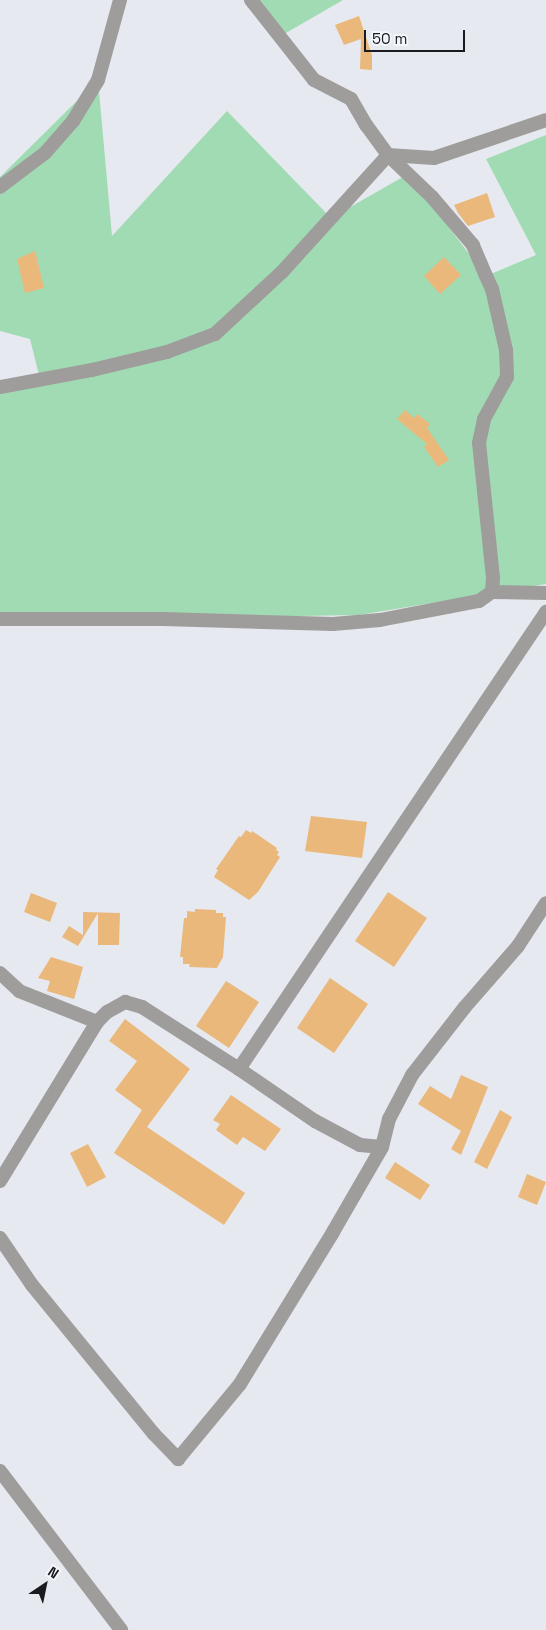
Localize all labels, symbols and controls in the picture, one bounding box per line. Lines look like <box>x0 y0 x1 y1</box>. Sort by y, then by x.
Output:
scale bar <box>366 20 467 52</box>
text: 50 m <box>372 29 407 48</box>
north arrow <box>20 1560 70 1610</box>
text: N <box>44 1562 62 1583</box>

